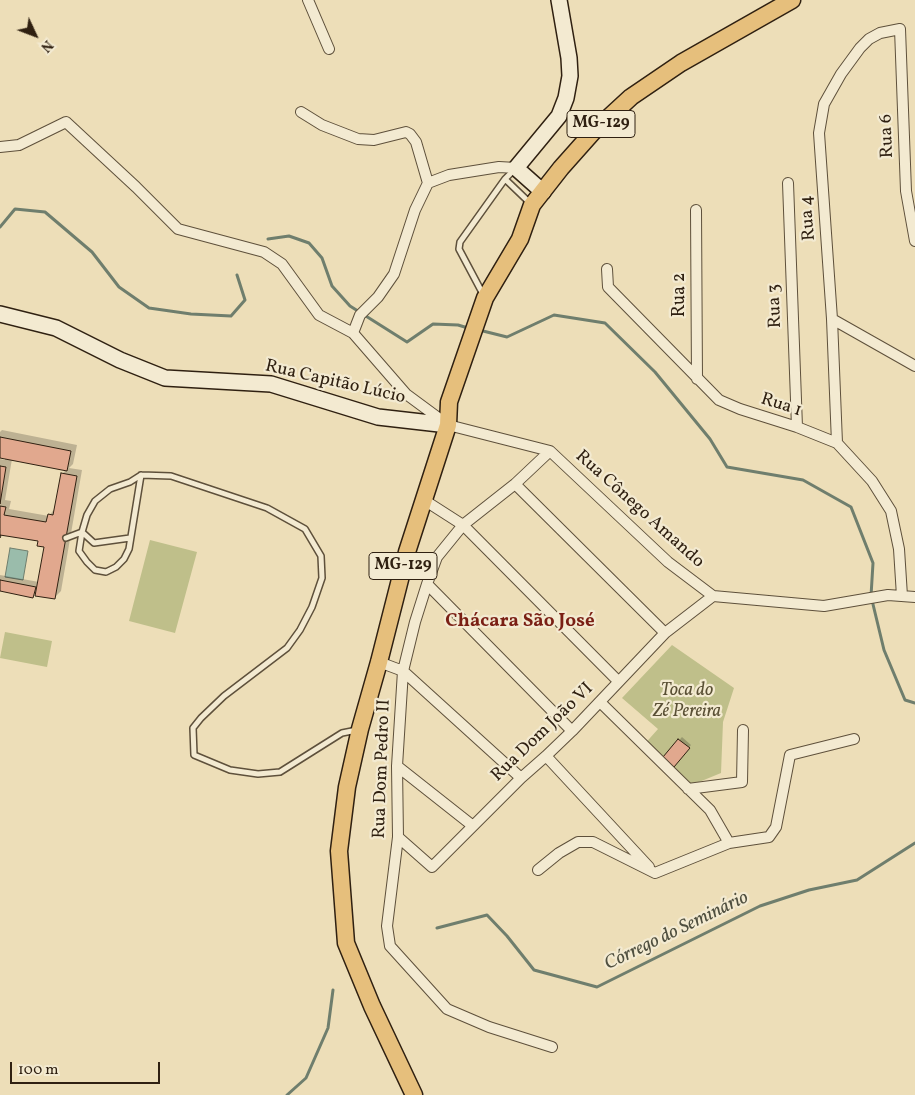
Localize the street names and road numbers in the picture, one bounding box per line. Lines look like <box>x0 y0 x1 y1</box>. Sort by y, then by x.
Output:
road number: MG-129 <box>567 110 635 138</box>
street label: Rua 6 <box>876 114 900 158</box>
street label: Rua 4 <box>797 194 821 242</box>
street label: Rua 2 <box>670 273 692 317</box>
street label: Rua 3 <box>764 284 788 328</box>
street label: Rua Capitão Lúcio <box>263 356 407 410</box>
street label: Rua 1 <box>758 389 804 423</box>
street label: Rua Cônego Amando <box>570 446 708 574</box>
road number: MG-129 <box>369 552 437 580</box>
street label: Rua Dom João VI <box>487 679 599 787</box>
street label: Rua Dom Pedro II <box>370 699 396 839</box>

